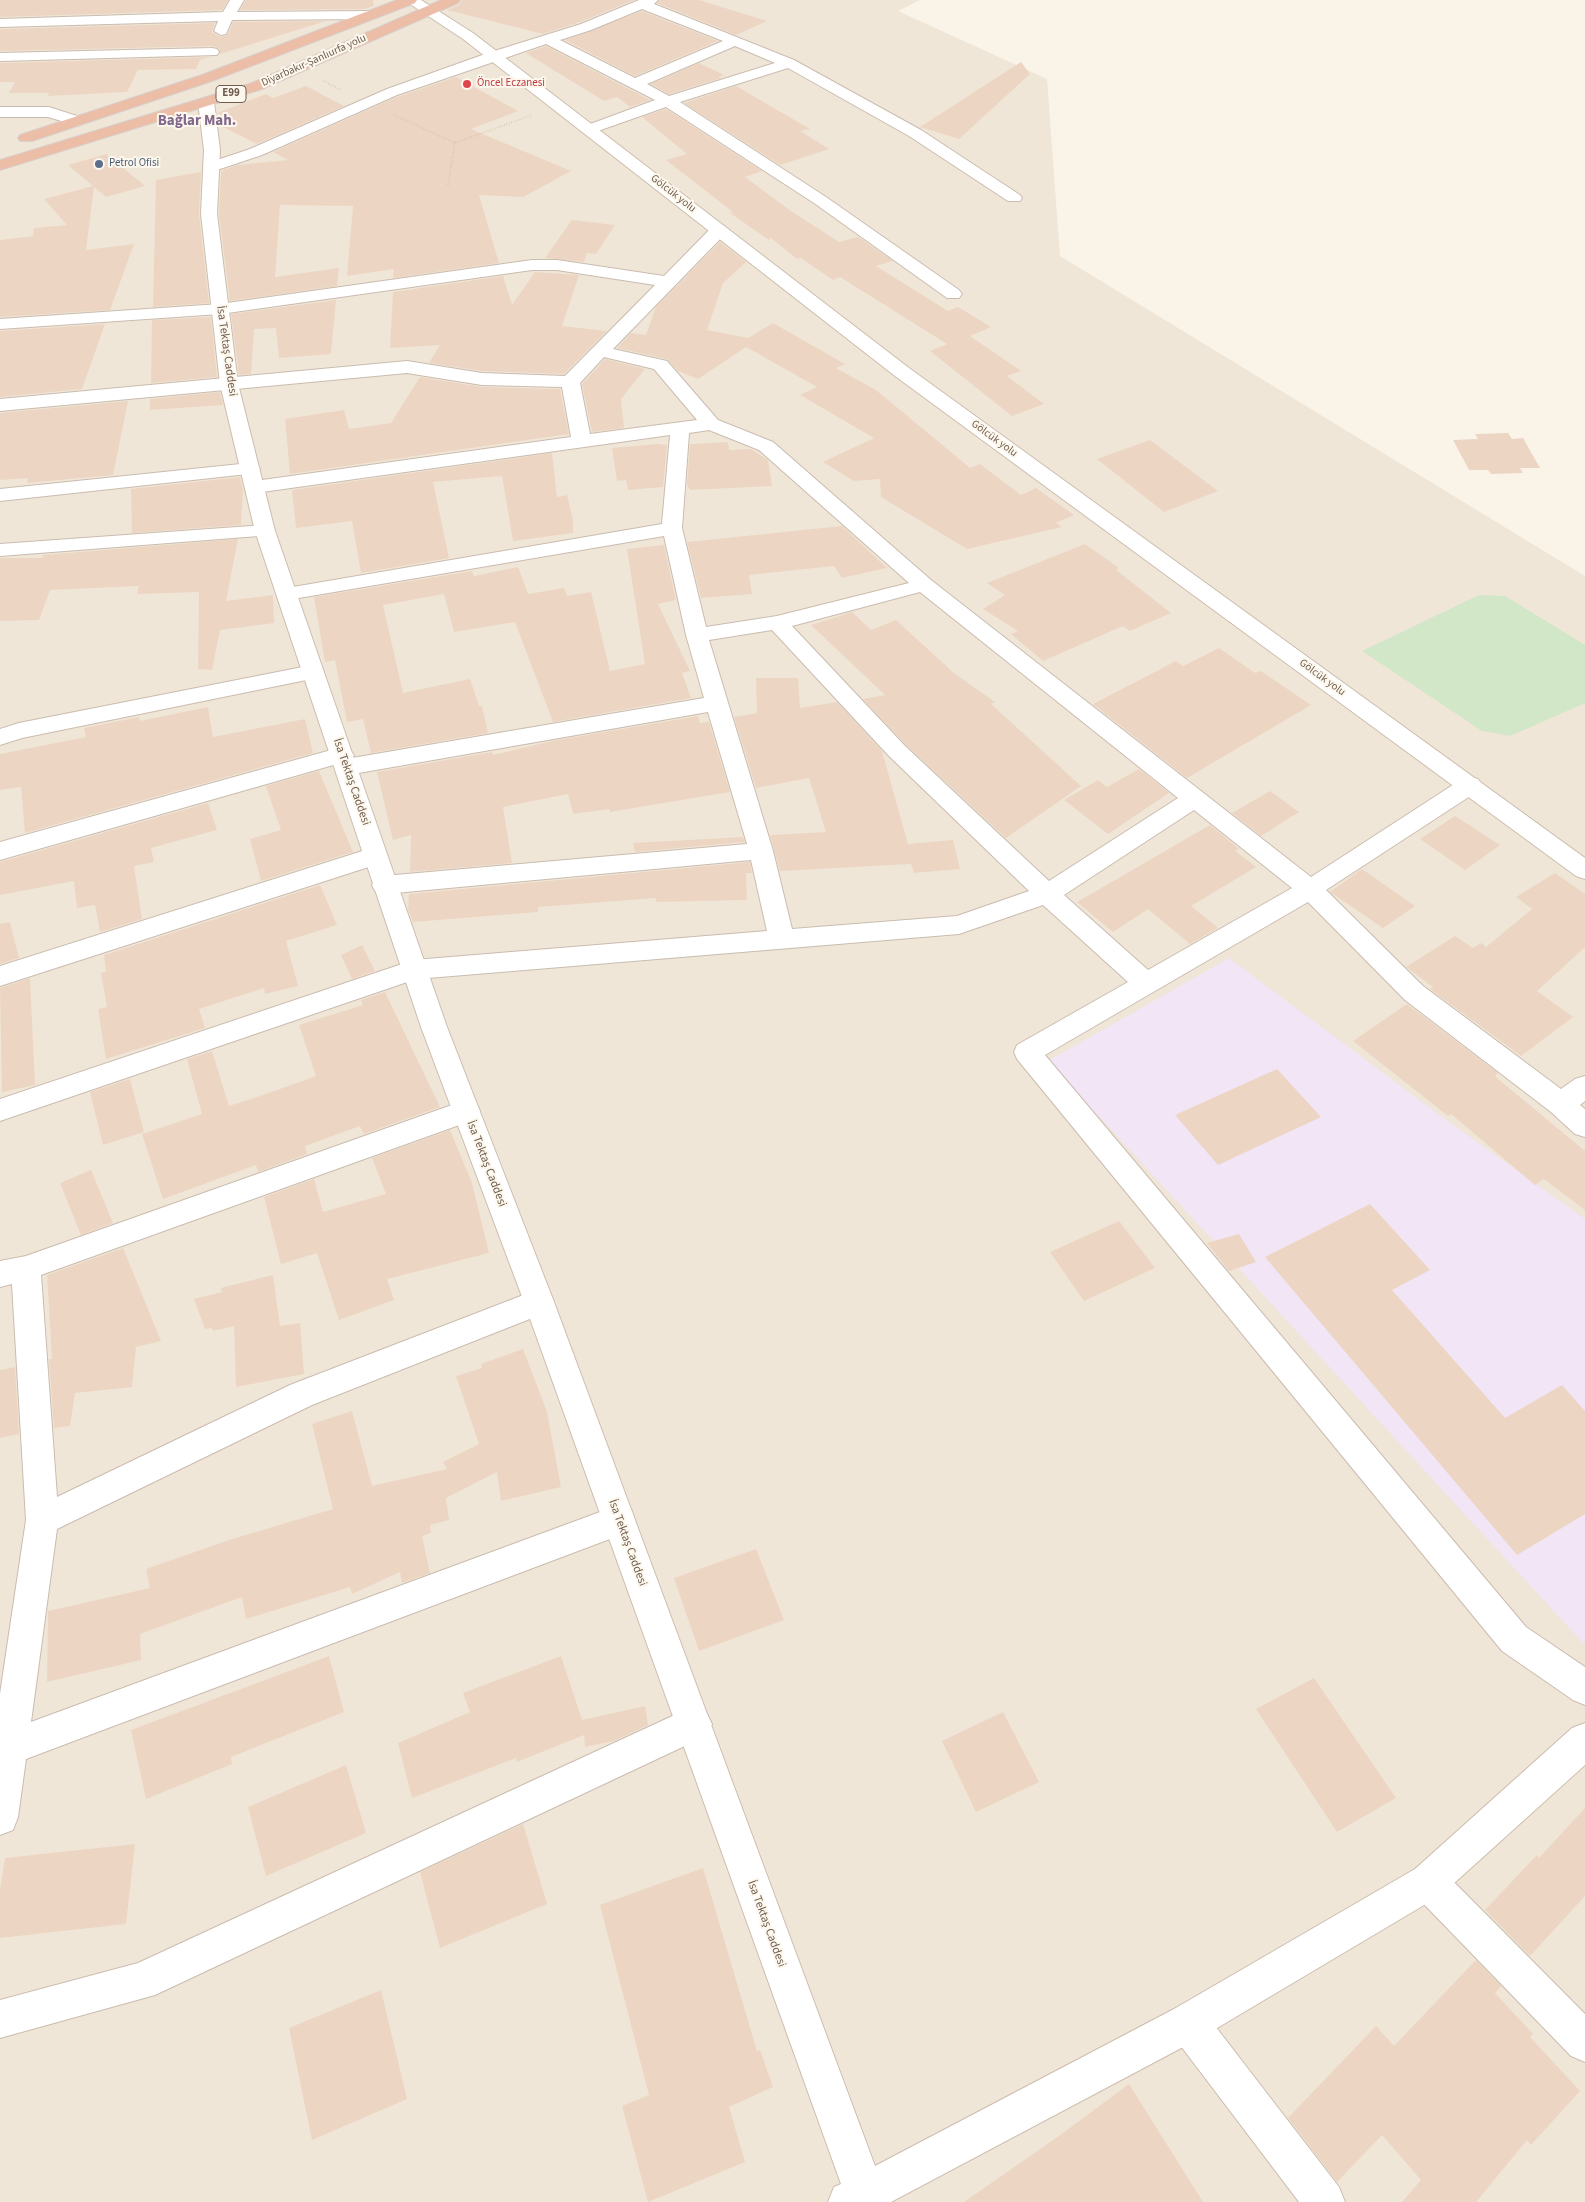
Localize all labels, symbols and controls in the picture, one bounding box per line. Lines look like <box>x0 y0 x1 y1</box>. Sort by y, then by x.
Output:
street label: Diyarbakır-Şanlıurfa yolu <box>259 32 369 90</box>
place label: Öncel Eczanesi <box>477 77 545 91</box>
marker: Öncel Eczanesi <box>461 78 473 90</box>
road number: E99 <box>216 86 246 102</box>
district label: Bağlar Mah. <box>158 113 236 131</box>
place label: Petrol Ofisi <box>109 157 159 171</box>
marker: Petrol Ofisi <box>93 158 105 170</box>
street label: Gölcük yolu <box>648 172 698 216</box>
street label: İsa Tektaş Caddesi <box>213 305 239 397</box>
street label: Gölcük yolu <box>968 418 1020 460</box>
street label: Gölcük yolu <box>1296 657 1348 699</box>
street label: İsa Tektaş Caddesi <box>329 736 373 828</box>
street label: İsa Tektaş Caddesi <box>463 1119 509 1209</box>
street label: İsa Tektaş Caddesi <box>605 1498 649 1588</box>
street label: İsa Tektaş Caddesi <box>744 1879 788 1969</box>

